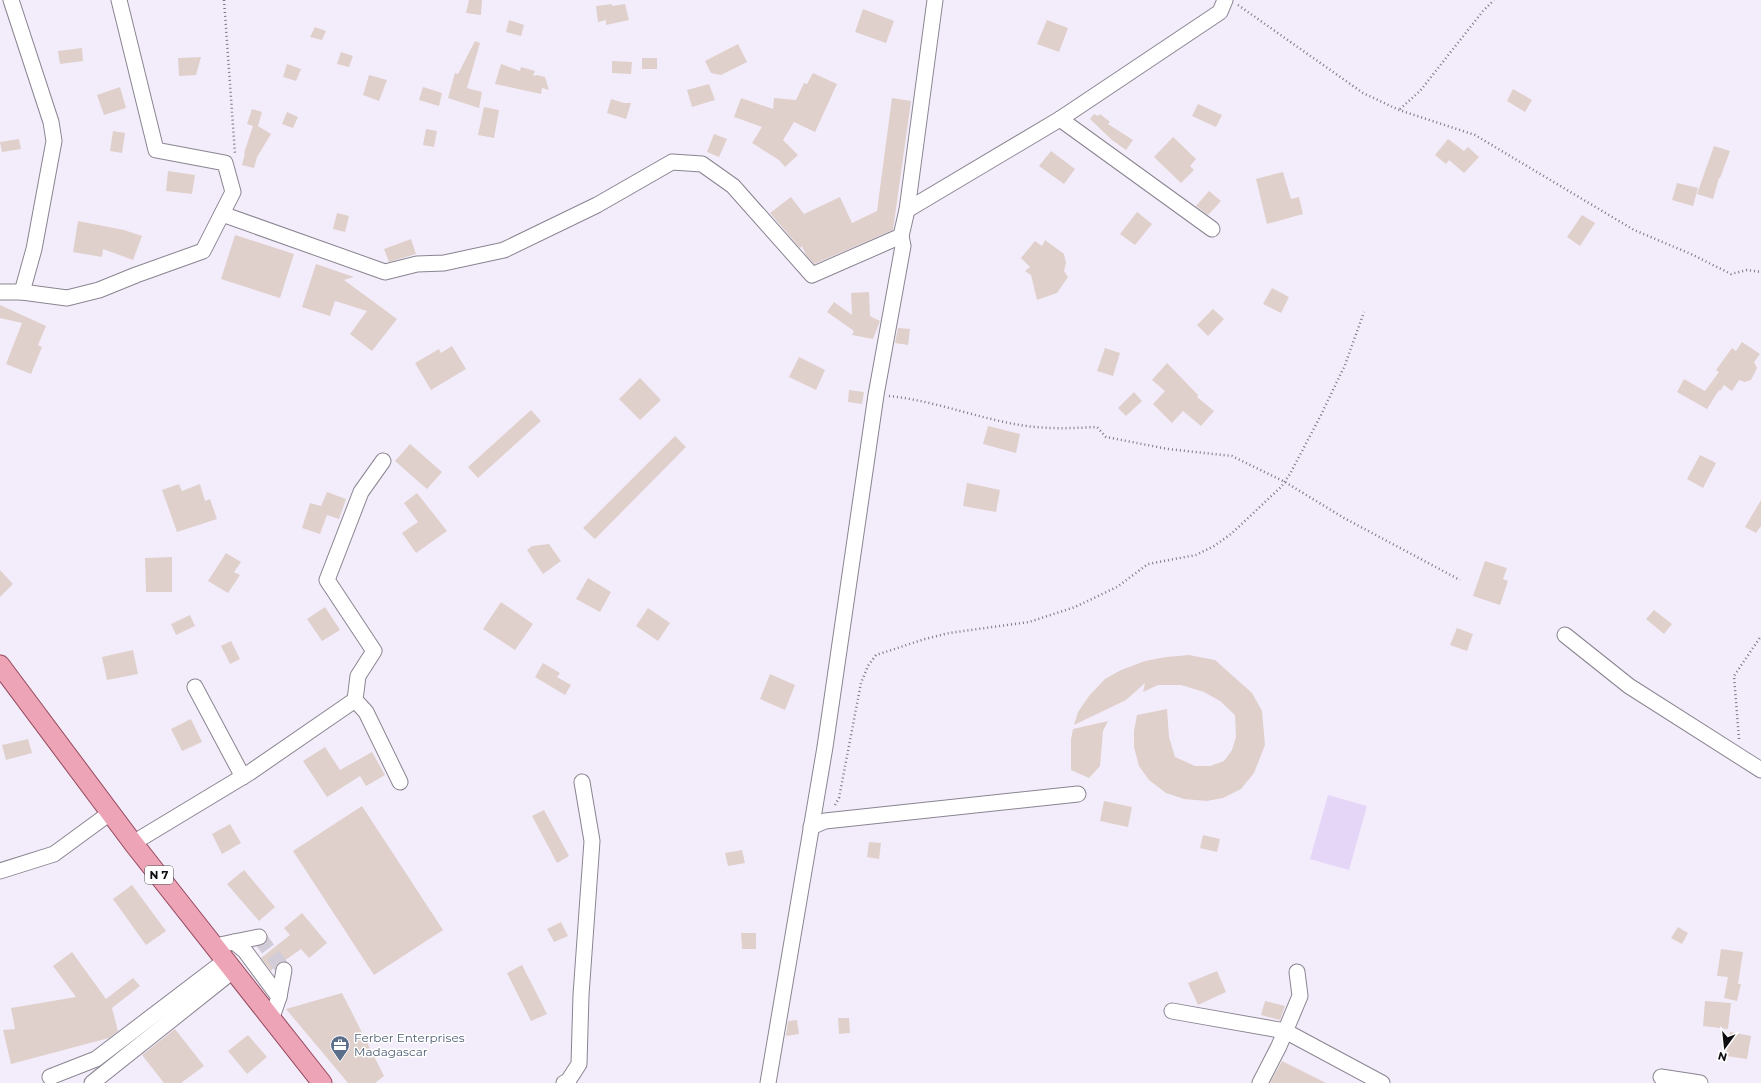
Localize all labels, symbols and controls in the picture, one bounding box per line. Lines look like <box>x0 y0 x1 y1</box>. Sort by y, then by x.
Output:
road number: N 7 <box>145 866 173 884</box>
north arrow <box>1705 1027 1745 1067</box>
place label: Ferber Enterprises Madagascar <box>354 1030 465 1059</box>
office icon: Ferber Enterprises Madagascar <box>329 1034 351 1062</box>
text: N <box>1716 1049 1729 1065</box>

